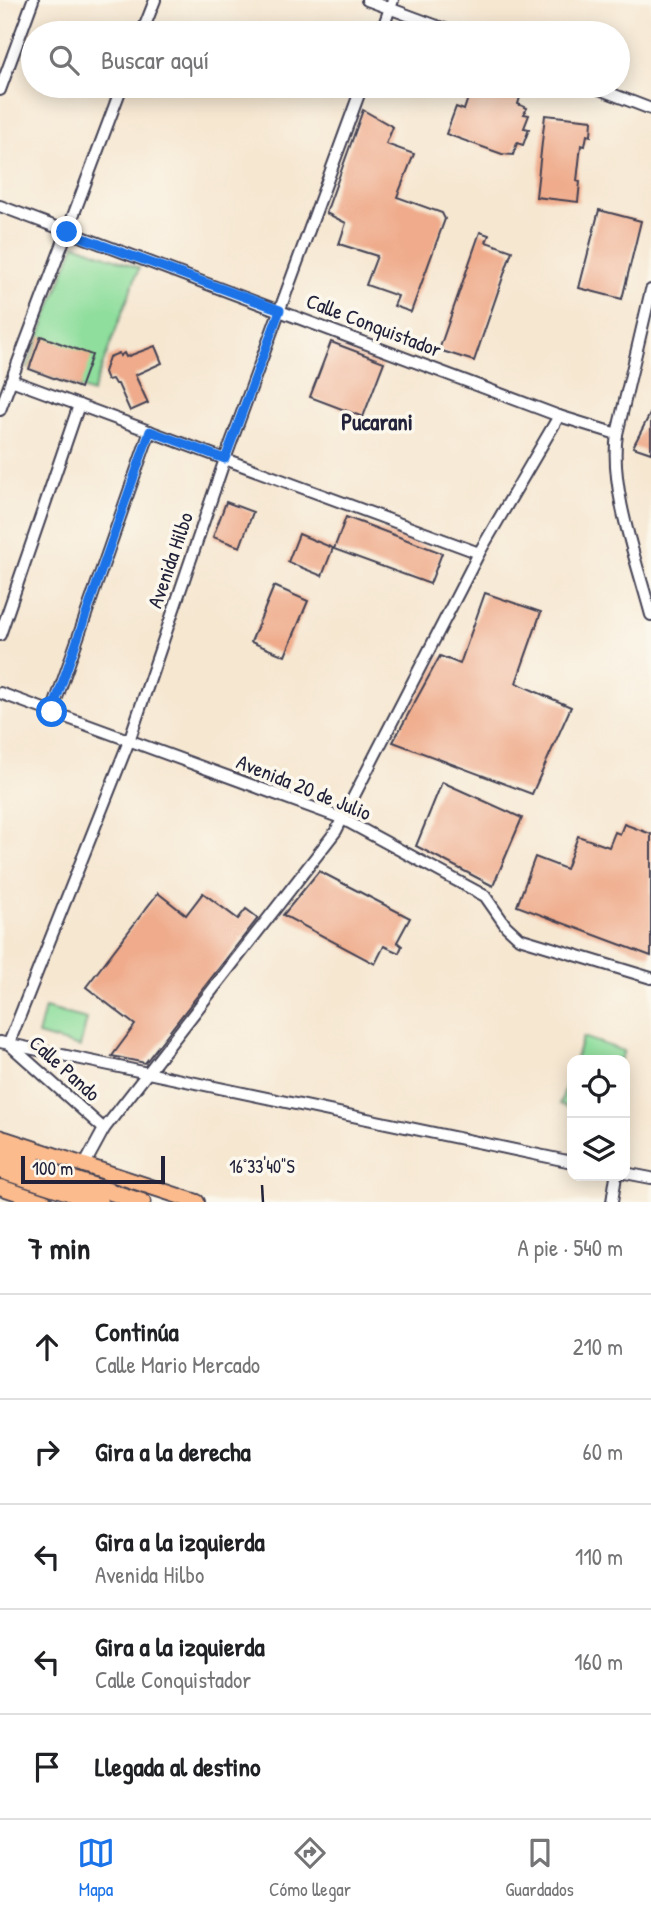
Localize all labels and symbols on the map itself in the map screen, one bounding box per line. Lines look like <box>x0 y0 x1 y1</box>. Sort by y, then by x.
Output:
route end <box>51 216 82 247</box>
street label: Calle Conquistador <box>302 286 446 364</box>
district label: Pucarani <box>341 406 413 437</box>
street label: Avenida Hilbo <box>140 508 200 612</box>
route start <box>36 696 67 727</box>
street label: Avenida 20 de Julio <box>232 747 376 827</box>
street label: Calle Pando <box>23 1028 107 1108</box>
scale bar <box>21 1153 164 1185</box>
text: 16°33'40"S <box>229 1154 295 1179</box>

